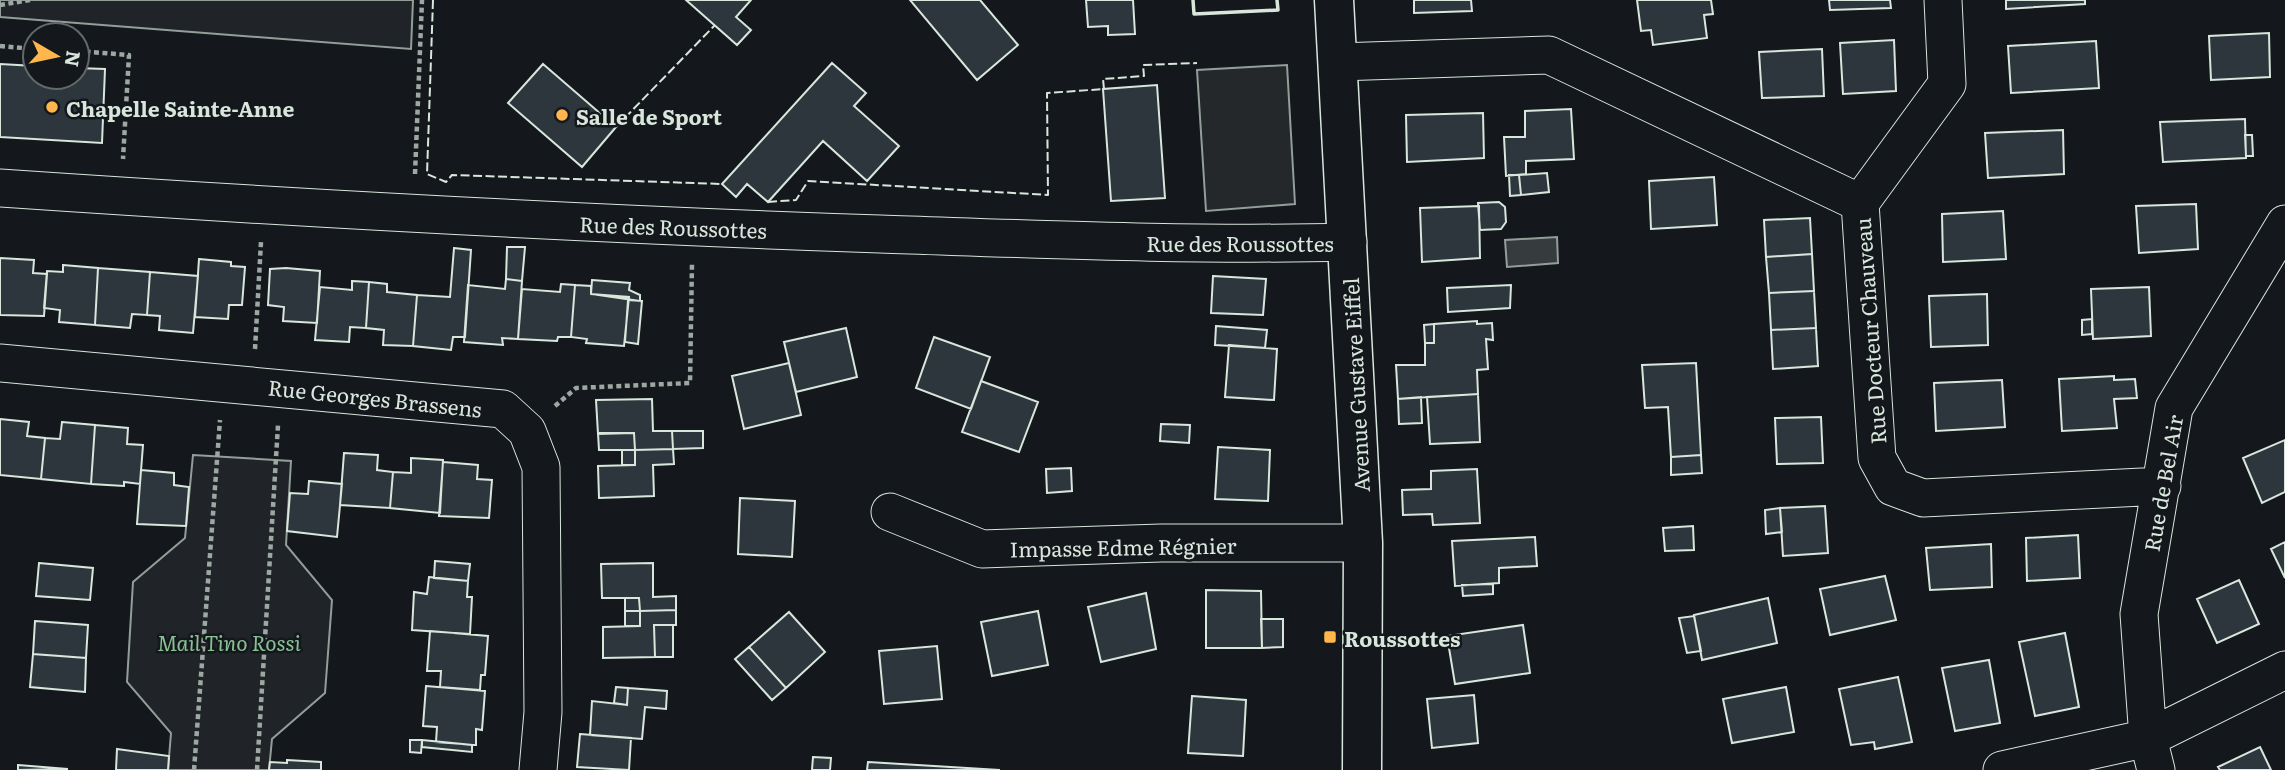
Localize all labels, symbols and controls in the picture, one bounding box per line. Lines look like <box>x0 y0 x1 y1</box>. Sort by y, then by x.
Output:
north arrow <box>21 21 91 91</box>
text: N <box>59 49 89 69</box>
place label: Chapelle Sainte-Anne <box>66 92 294 123</box>
marker: Chapelle Sainte-Anne <box>44 99 60 115</box>
place label: Salle de Sport <box>576 100 723 131</box>
marker: Salle de Sport <box>554 107 570 123</box>
street label: Rue des Roussottes <box>579 207 767 245</box>
street label: Rue Docteur Chauveau <box>1846 217 1892 445</box>
street label: Rue des Roussottes <box>1146 227 1334 258</box>
street label: Avenue Gustave Eiffel <box>1334 277 1376 493</box>
street label: Rue Georges Brassens <box>267 370 483 424</box>
street label: Rue de Bel Air <box>2135 412 2189 554</box>
street label: Impasse Edme Régnier <box>1009 529 1237 563</box>
place label: Roussottes <box>1344 622 1460 653</box>
park label: Mail Tino Rossi <box>157 626 302 657</box>
marker: Roussottes <box>1322 629 1338 645</box>

